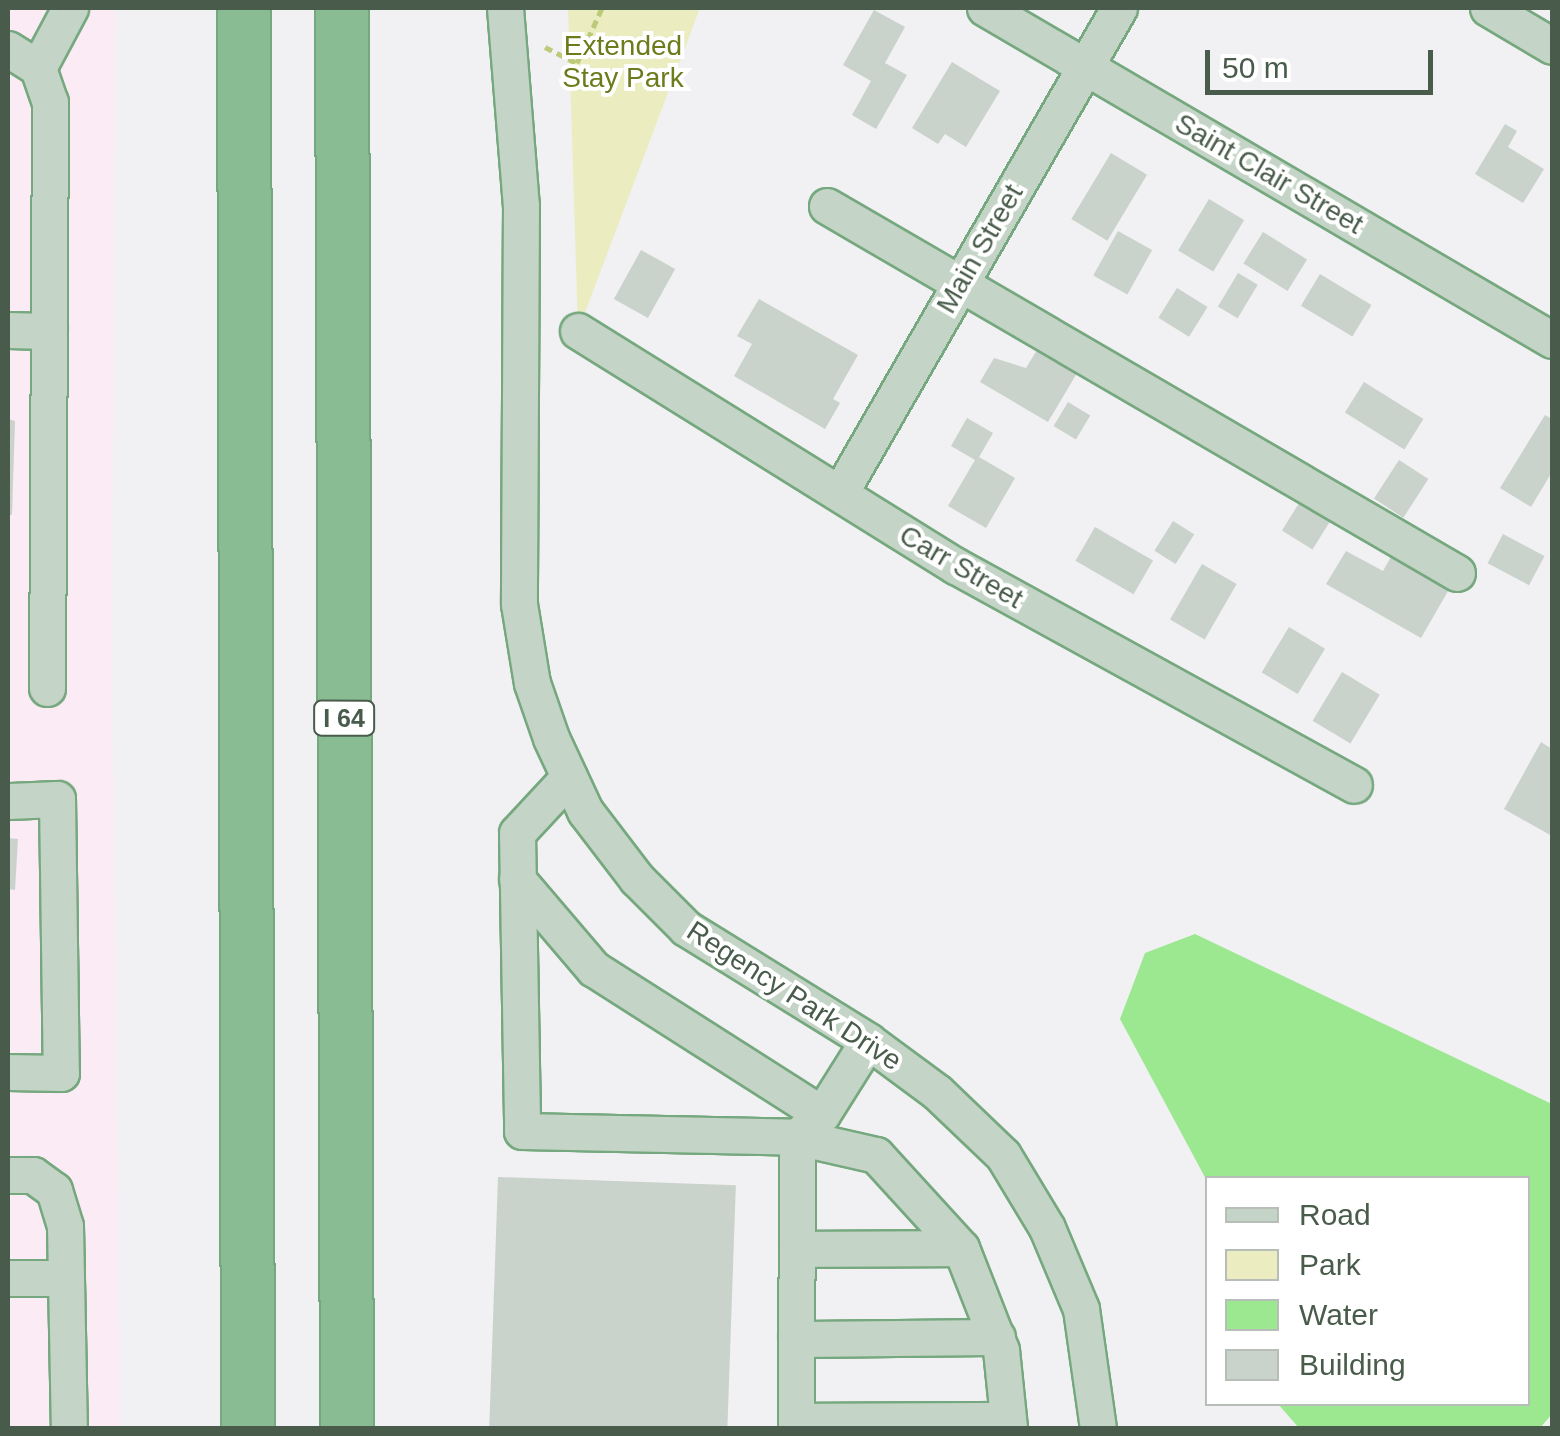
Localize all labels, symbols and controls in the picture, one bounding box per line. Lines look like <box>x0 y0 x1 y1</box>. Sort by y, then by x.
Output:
park label: Extended Stay Park <box>562 29 684 95</box>
scale bar <box>1210 30 1438 92</box>
text: 50 m <box>1222 51 1289 84</box>
street label: Saint Clair Street <box>1169 107 1369 241</box>
street label: Main Street <box>930 179 1030 319</box>
street label: Carr Street <box>893 518 1029 616</box>
road number: I 64 <box>312 698 376 738</box>
street label: Regency Park Drive <box>680 914 908 1078</box>
legend <box>1205 1176 1530 1406</box>
text: Road <box>1299 1198 1371 1231</box>
text: Park <box>1299 1248 1361 1281</box>
text: Water <box>1299 1298 1378 1331</box>
text: Building <box>1299 1348 1406 1381</box>

